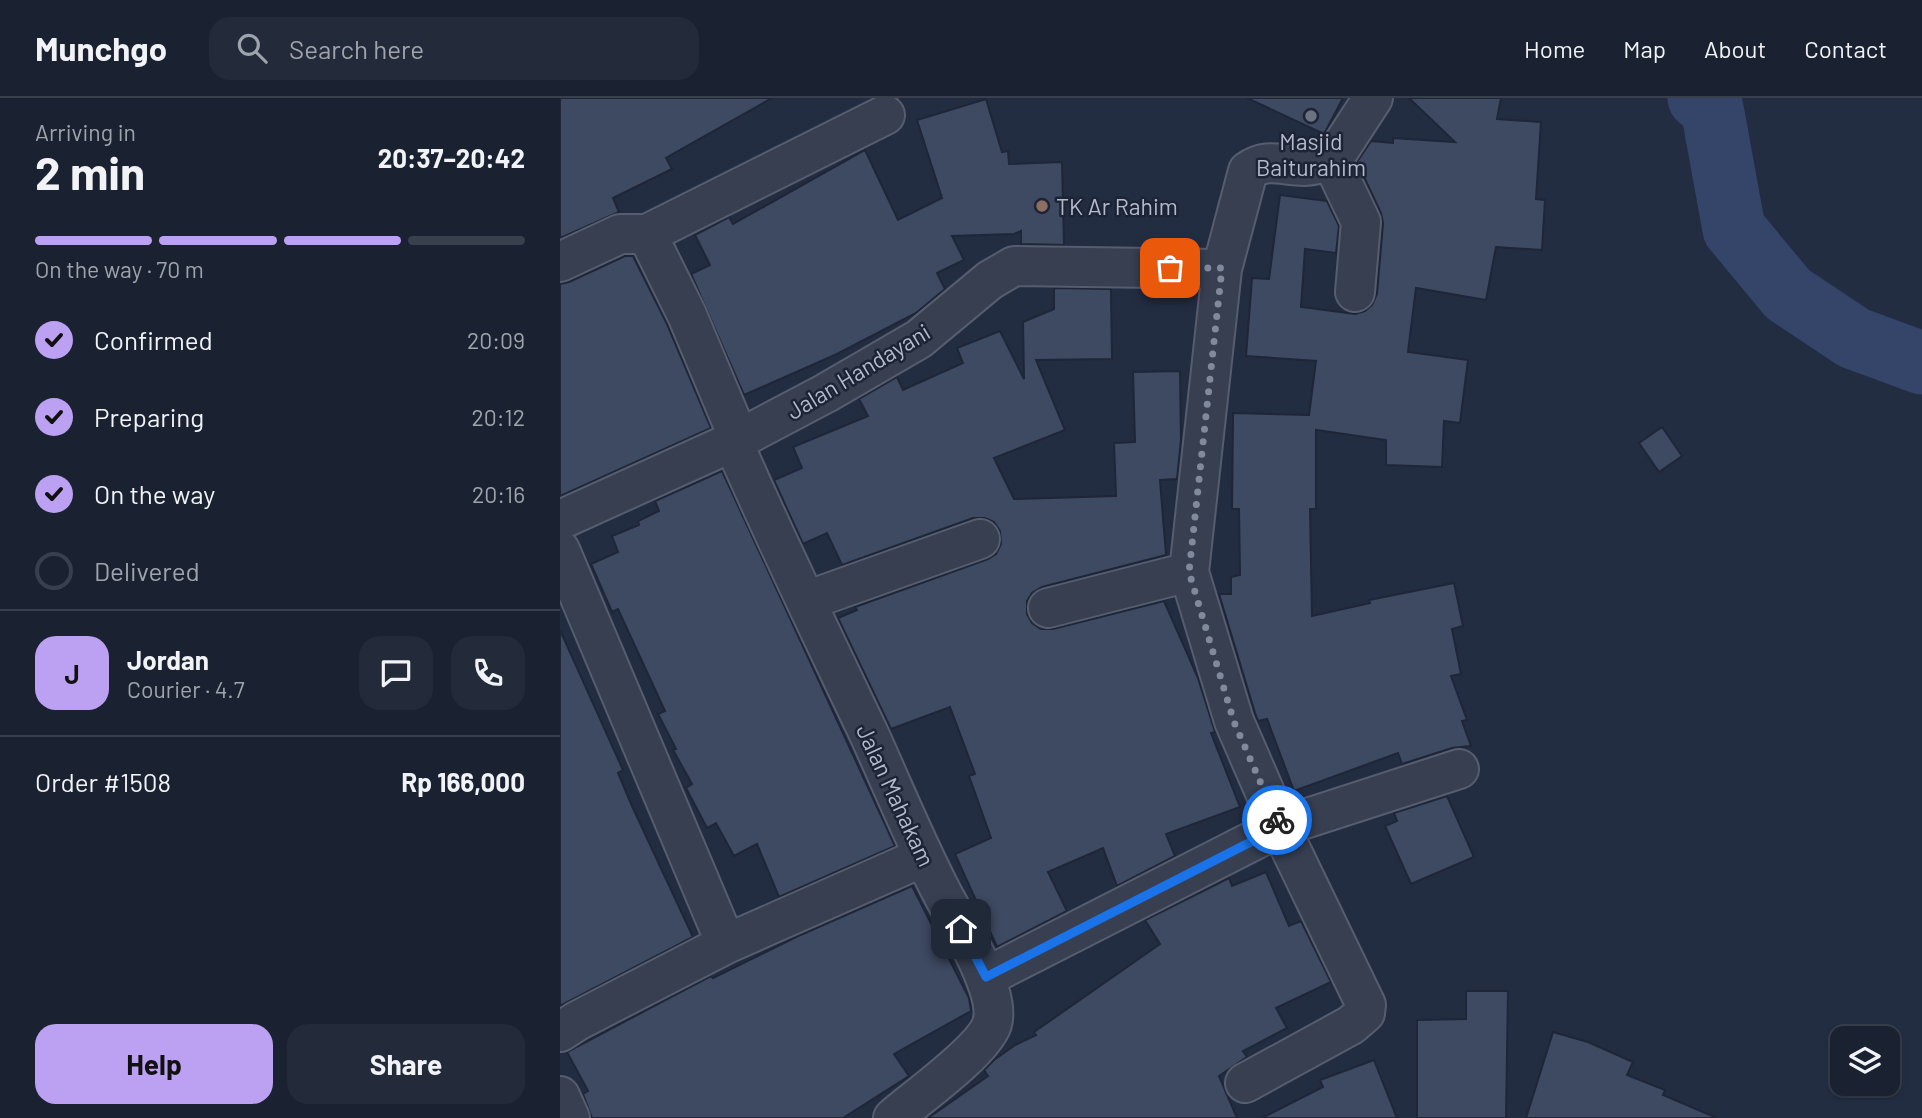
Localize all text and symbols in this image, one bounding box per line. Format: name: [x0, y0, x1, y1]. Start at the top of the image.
search box: [209, 17, 699, 80]
text: Munchgo: [35, 28, 167, 68]
icon: search: [233, 29, 271, 67]
text: Search here: [289, 33, 424, 64]
text: Home: [1524, 34, 1585, 63]
text: Map: [1623, 34, 1666, 63]
text: About: [1704, 34, 1766, 63]
text: Contact: [1804, 34, 1887, 63]
marker: Masjid Baiturahim: [1303, 108, 1319, 124]
text: Arriving in: [35, 118, 136, 146]
place label: Masjid Baiturahim: [1256, 127, 1366, 181]
text: 20:37–20:42: [378, 142, 525, 173]
text: 2 min: [35, 144, 145, 199]
place label: TK Ar Rahim: [1056, 192, 1178, 220]
marker: TK Ar Rahim: [1034, 198, 1050, 214]
pin: [1140, 238, 1200, 298]
icon: bag: [1151, 249, 1189, 287]
text: On the way · 70 m: [35, 255, 204, 283]
street label: Jalan Handayani: [781, 317, 935, 425]
icon: check: [35, 321, 73, 359]
text: Confirmed: [94, 324, 213, 355]
text: 20:09: [467, 326, 525, 354]
icon: check: [35, 398, 73, 436]
text: Preparing: [94, 401, 204, 432]
text: 20:12: [472, 403, 525, 431]
icon: check: [35, 475, 73, 513]
text: On the way: [94, 478, 215, 509]
text: 20:16: [472, 480, 525, 508]
text: Delivered: [94, 555, 200, 586]
button: chat: [359, 636, 433, 710]
button: phone: [451, 636, 525, 710]
text: Jordan: [127, 644, 209, 675]
text: J: [64, 658, 80, 689]
text: Courier · 4.7: [127, 675, 245, 703]
street label: Jalan Mahakam: [851, 720, 941, 870]
text: Order #1508: [35, 766, 171, 797]
text: Rp 166,000: [401, 766, 525, 797]
courier: [1242, 785, 1312, 855]
icon: bike: [1258, 801, 1296, 839]
pin: [931, 899, 991, 959]
icon: home: [942, 910, 980, 948]
button: Help: [35, 1024, 273, 1104]
button: Share: [287, 1024, 525, 1104]
map controls: [1830, 1026, 1900, 1096]
button: layers: [1830, 1026, 1900, 1096]

